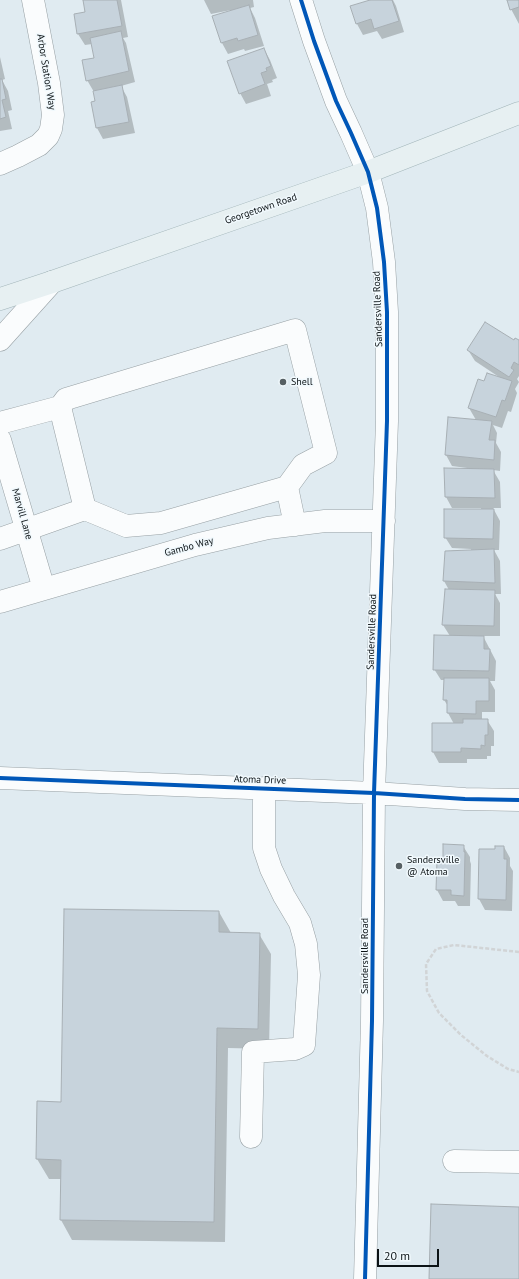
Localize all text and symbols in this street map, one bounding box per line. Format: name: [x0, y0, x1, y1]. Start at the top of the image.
street label: Arbor Station Way: [34, 33, 58, 111]
street label: Georgetown Road: [223, 191, 299, 227]
street label: Sandersville Road: [371, 271, 385, 347]
place label: Shell: [291, 376, 313, 388]
marker: Shell: [278, 377, 288, 387]
street label: Marvill Lane: [9, 487, 35, 541]
street label: Gambo Way: [163, 535, 215, 559]
street label: Sandersville Road: [365, 594, 379, 670]
street label: Atoma Drive: [234, 773, 286, 787]
place label: Sandersville @ Atoma: [407, 854, 459, 878]
marker: Sandersville @ Atoma: [394, 861, 404, 871]
street label: Sandersville Road: [359, 918, 371, 994]
scale bar: [379, 1241, 441, 1267]
text: 20 m: [384, 1248, 410, 1263]

